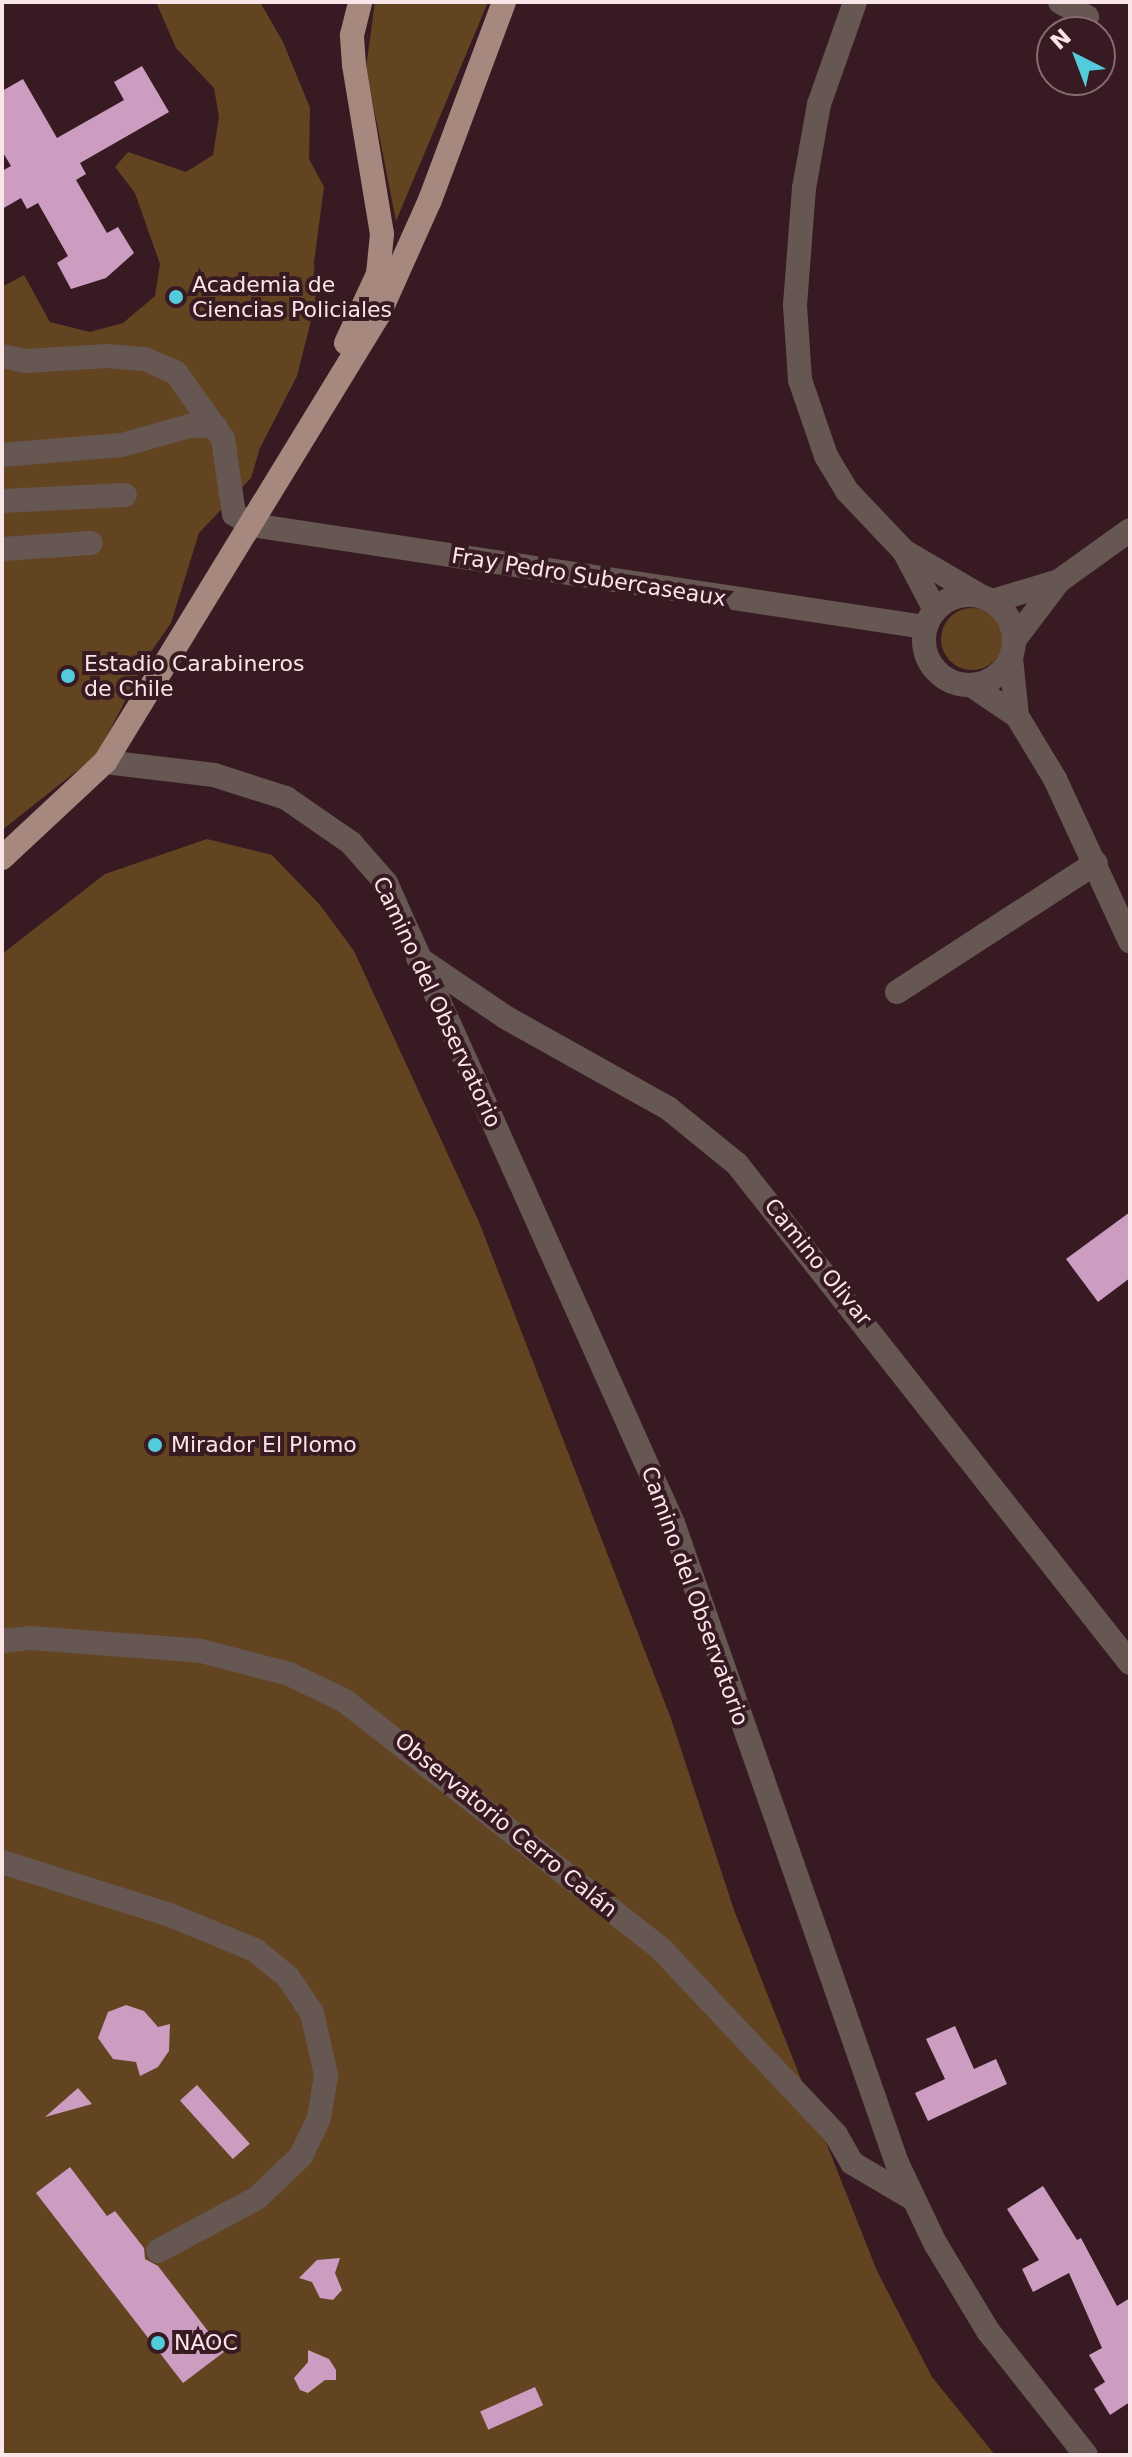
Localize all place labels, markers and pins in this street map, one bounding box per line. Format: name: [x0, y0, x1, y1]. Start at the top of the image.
place label: Academia de Ciencias Policiales: [192, 271, 392, 322]
marker: Academia de Ciencias Policiales: [167, 288, 185, 306]
place label: Estadio Carabineros de Chile: [84, 650, 304, 702]
marker: Estadio Carabineros de Chile: [59, 667, 77, 685]
place label: Mirador El Plomo: [171, 1432, 357, 1458]
marker: Mirador El Plomo: [146, 1436, 164, 1454]
place label: NAOC: [174, 2330, 238, 2356]
marker: NAOC: [149, 2334, 167, 2352]

